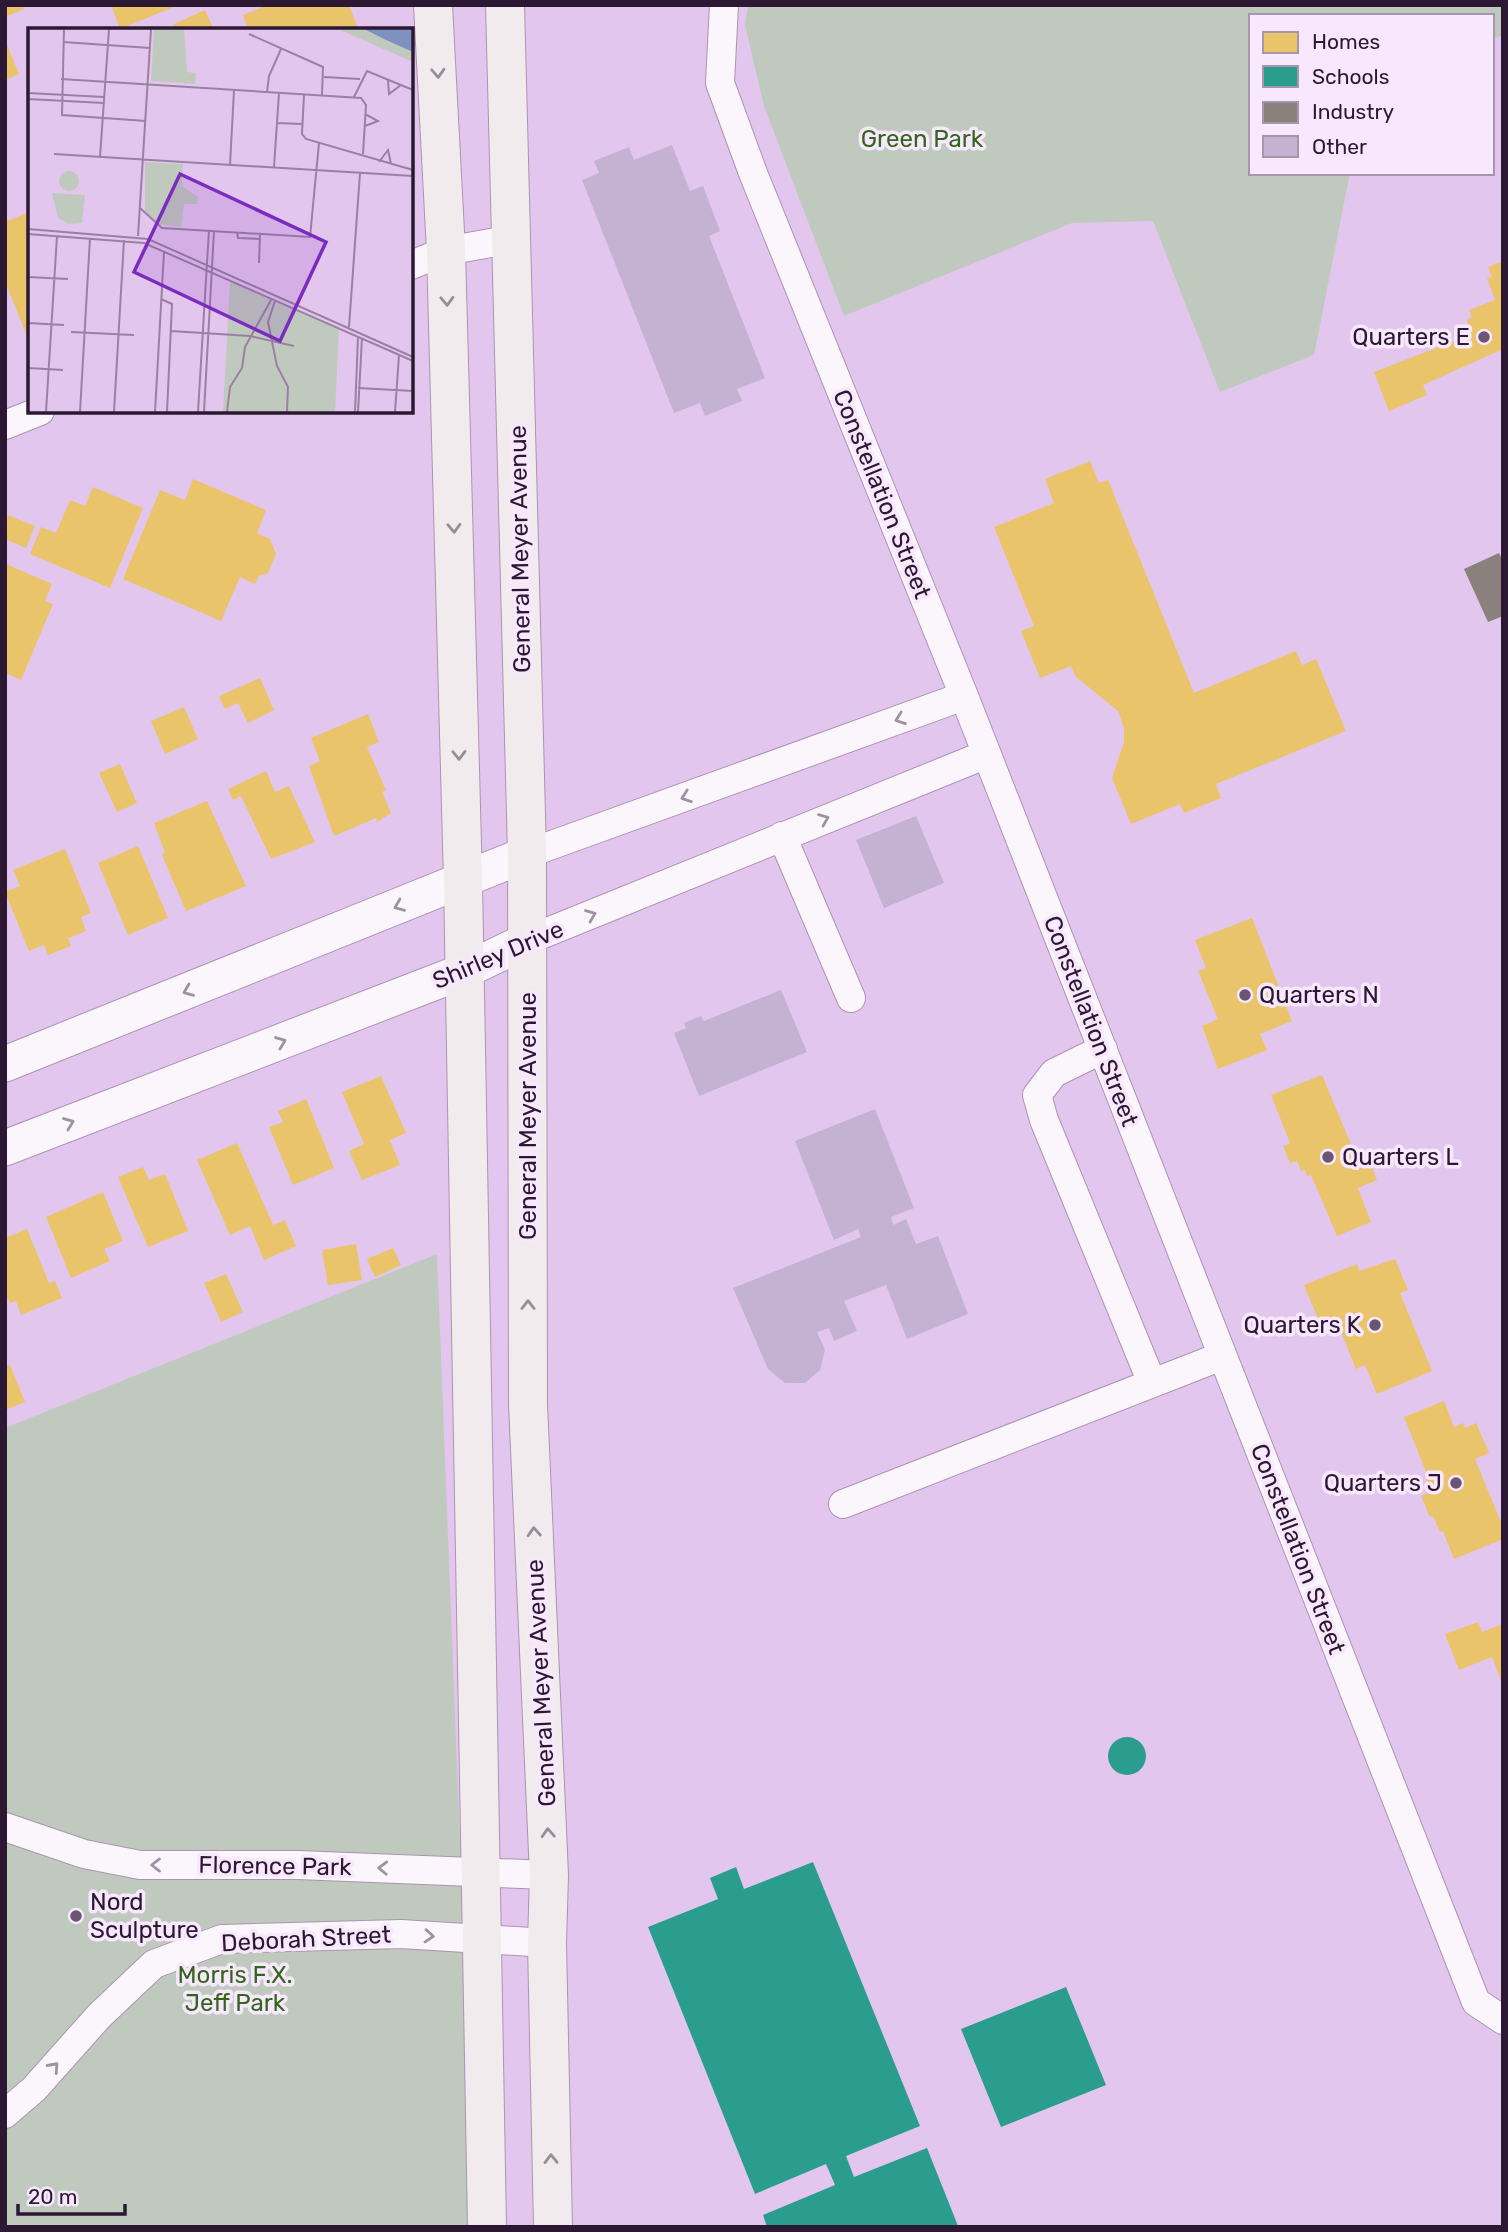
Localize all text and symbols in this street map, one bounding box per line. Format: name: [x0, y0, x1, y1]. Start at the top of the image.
legend: [1249, 14, 1494, 175]
inset map: [28, 28, 413, 413]
text: Homes: [1312, 29, 1380, 54]
text: Schools: [1312, 64, 1389, 89]
one-way arrow: [430, 68, 445, 79]
text: Industry: [1312, 99, 1394, 124]
park label: Green Park: [861, 125, 984, 153]
text: Other: [1312, 134, 1367, 159]
one-way arrow: [440, 295, 455, 306]
place label: Quarters E: [1352, 323, 1470, 351]
marker: Quarters E: [1476, 329, 1492, 345]
street label: Constellation Street: [827, 385, 937, 603]
street label: General Meyer Avenue: [504, 425, 536, 673]
one-way arrow: [446, 523, 461, 534]
one-way arrow: [895, 711, 907, 725]
one-way arrow: [452, 750, 467, 761]
one-way arrow: [681, 788, 693, 802]
one-way arrow: [818, 814, 830, 828]
one-way arrow: [394, 897, 406, 911]
one-way arrow: [584, 909, 596, 923]
street label: Constellation Street: [1038, 912, 1144, 1130]
street label: Shirley Drive: [428, 915, 568, 995]
place label: Quarters N: [1259, 981, 1379, 1009]
one-way arrow: [183, 982, 195, 996]
marker: Quarters N: [1237, 987, 1253, 1003]
street label: General Meyer Avenue: [514, 992, 542, 1240]
one-way arrow: [275, 1036, 287, 1050]
one-way arrow: [62, 1118, 74, 1132]
place label: Quarters L: [1342, 1143, 1459, 1171]
marker: Quarters L: [1320, 1149, 1336, 1165]
one-way arrow: [520, 1299, 536, 1310]
place label: Quarters K: [1243, 1311, 1362, 1339]
marker: Quarters K: [1367, 1317, 1383, 1333]
street label: Constellation Street: [1245, 1440, 1351, 1658]
place label: Quarters J: [1324, 1469, 1442, 1497]
marker: Quarters J: [1448, 1475, 1464, 1491]
one-way arrow: [526, 1527, 541, 1538]
street label: General Meyer Avenue: [521, 1559, 561, 1807]
one-way arrow: [540, 1827, 555, 1838]
street label: Florence Park: [198, 1851, 352, 1881]
one-way arrow: [150, 1857, 161, 1873]
one-way arrow: [378, 1861, 389, 1876]
place label: Nord Sculpture: [90, 1888, 199, 1944]
marker: Nord Sculpture: [68, 1908, 84, 1924]
street label: Deborah Street: [220, 1921, 392, 1957]
one-way arrow: [424, 1928, 435, 1943]
park label: Morris F.X. Jeff Park: [178, 1961, 292, 2017]
one-way arrow: [46, 2062, 58, 2075]
one-way arrow: [543, 2153, 559, 2163]
scale bar: [18, 2172, 124, 2216]
text: 20 m: [28, 2184, 77, 2209]

